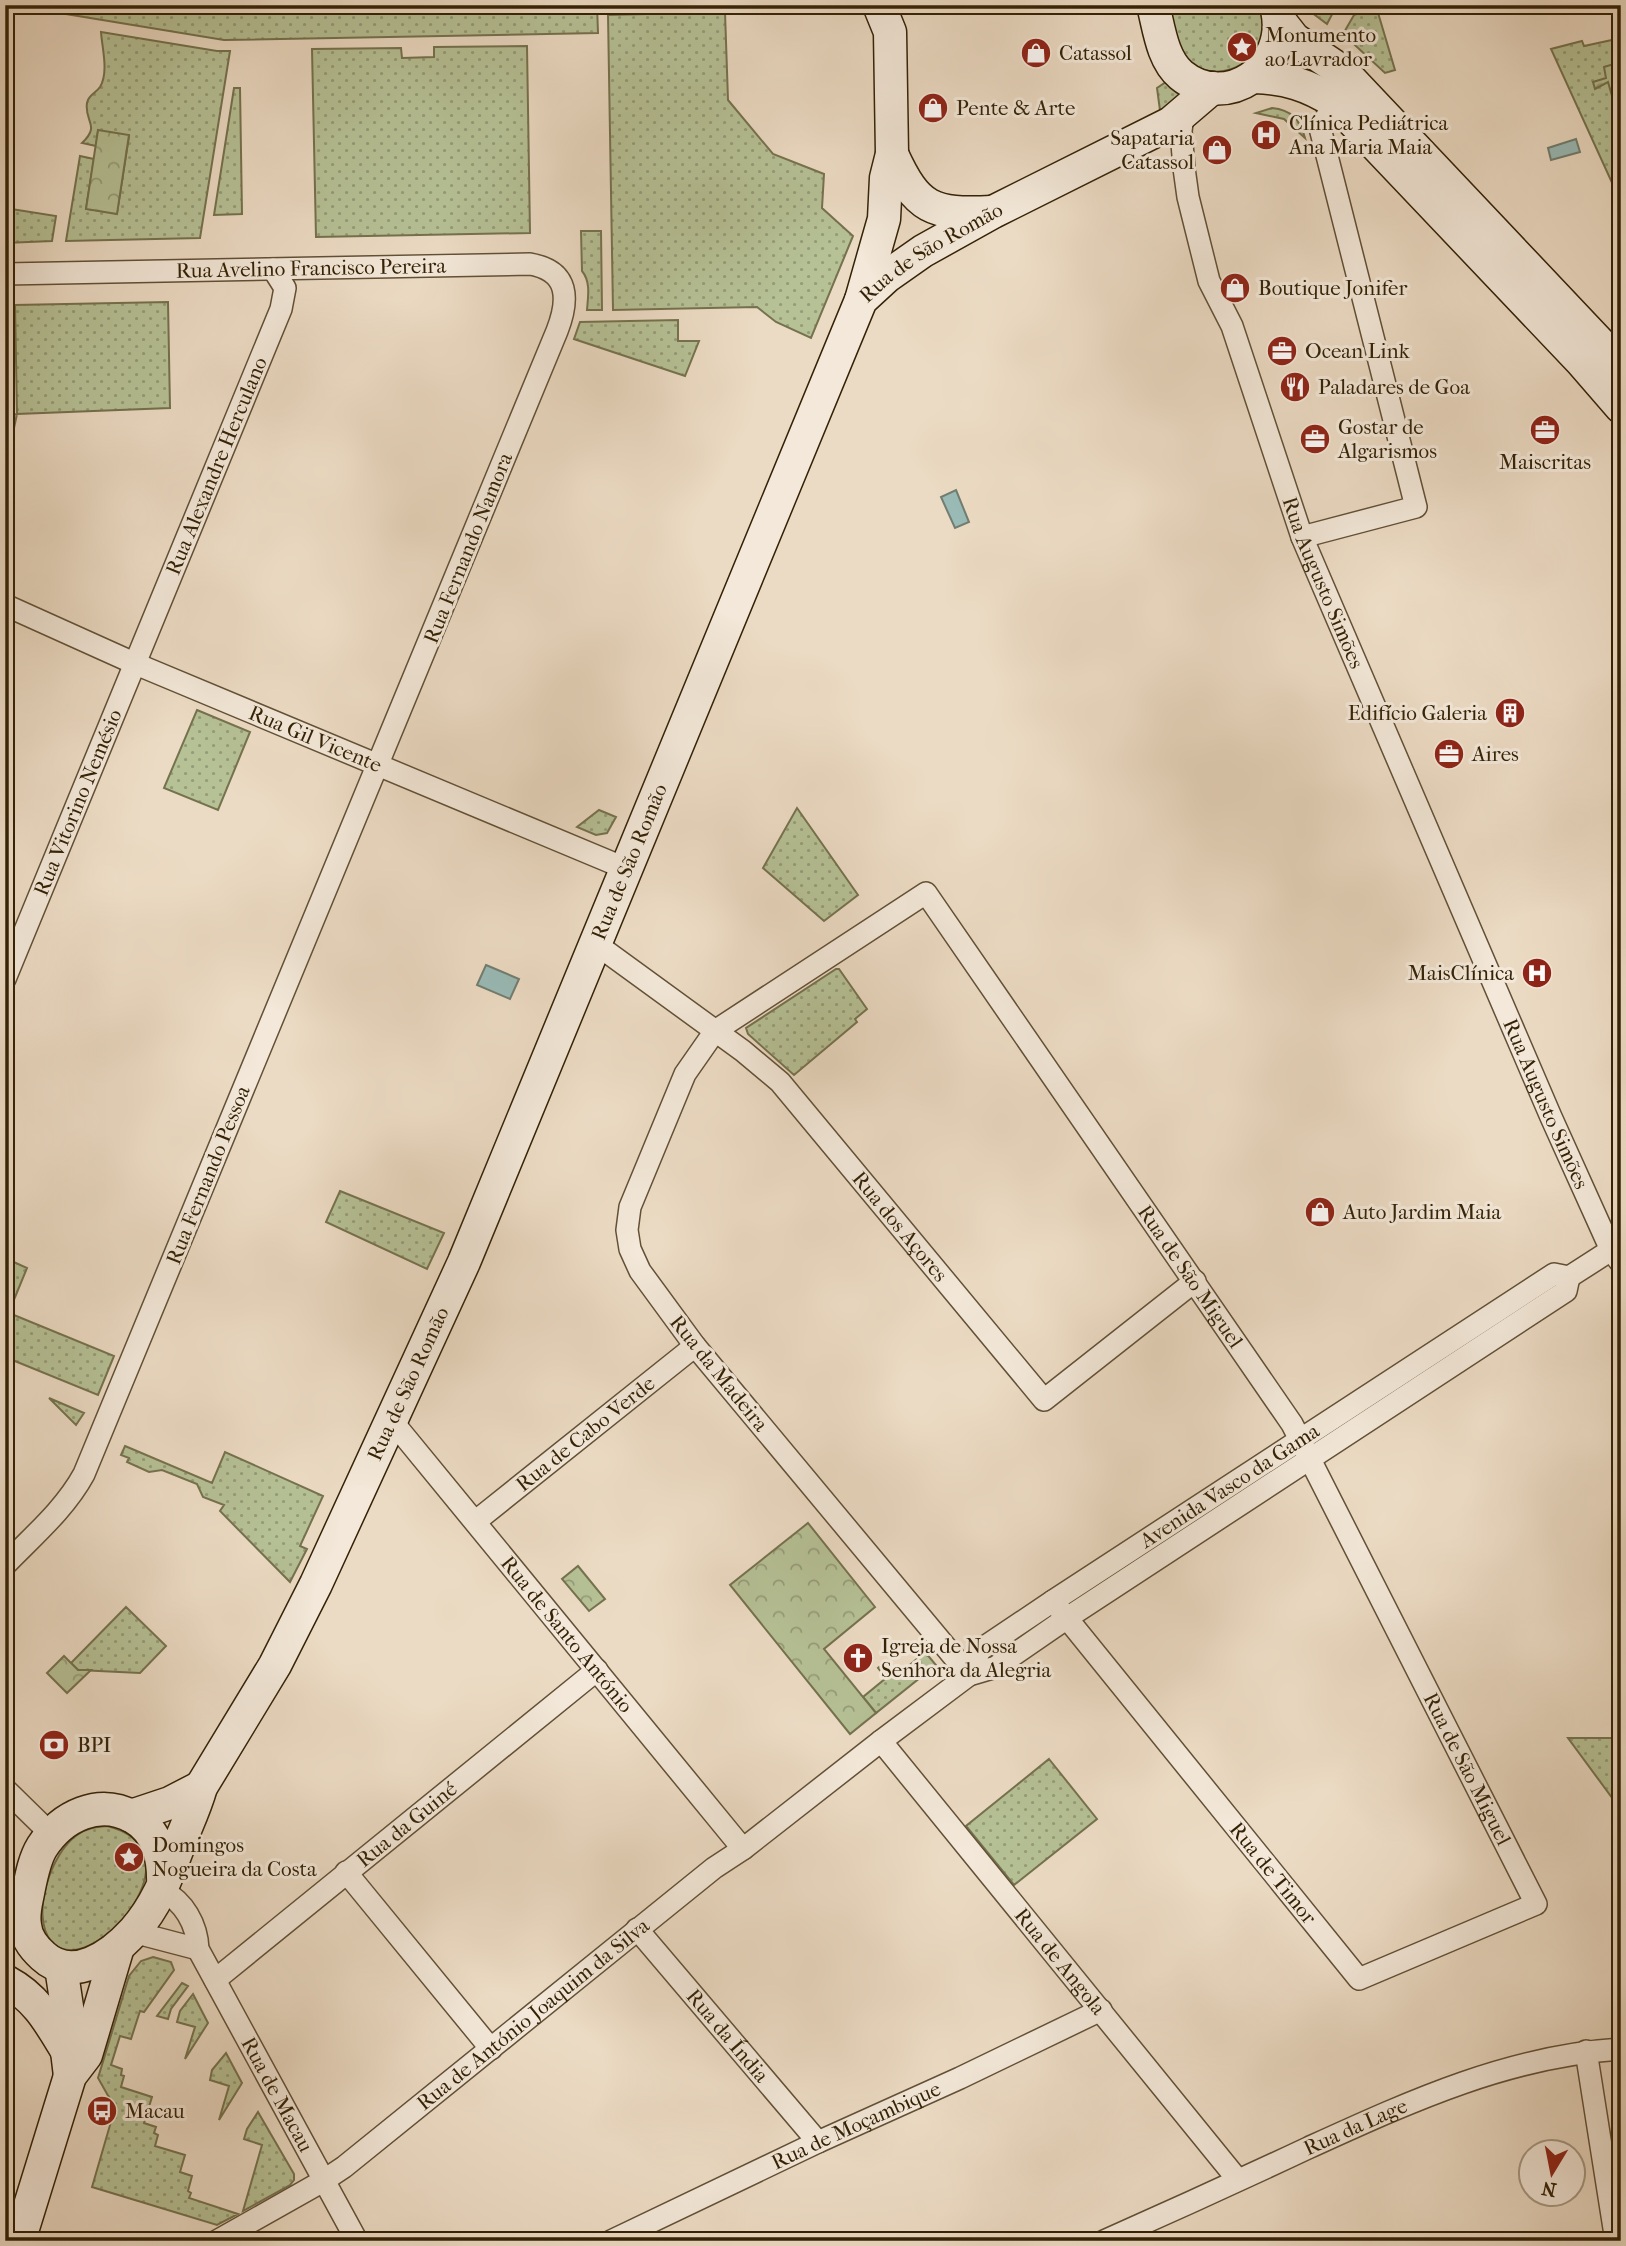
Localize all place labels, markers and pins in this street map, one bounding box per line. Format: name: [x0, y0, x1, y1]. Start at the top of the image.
place label: Monumento ao Lavrador: [1265, 23, 1376, 71]
place icon: Monumento ao Lavrador: [1225, 30, 1259, 64]
shop icon: Catassol: [1019, 36, 1053, 70]
place label: Catassol: [1059, 41, 1132, 65]
shop icon: Pente & Arte: [916, 91, 950, 125]
place label: Pente & Arte: [956, 96, 1075, 120]
place label: Clínica Pediátrica Ana Maria Maia: [1288, 111, 1449, 159]
hospital icon: Clínica Pediátrica Ana Maria Maia: [1249, 118, 1283, 152]
place label: Sapataria Catassol: [1110, 126, 1194, 174]
shop icon: Sapataria Catassol: [1200, 133, 1234, 167]
shop icon: Boutique Jonifer: [1218, 271, 1252, 305]
place label: Boutique Jonifer: [1258, 276, 1407, 300]
office icon: Ocean Link: [1265, 334, 1299, 368]
place label: Ocean Link: [1305, 339, 1410, 363]
restaurant icon: Paladares de Goa: [1278, 370, 1312, 404]
place label: Paladares de Goa: [1318, 375, 1470, 399]
office icon: Maiscritas: [1528, 413, 1562, 447]
place label: Gostar de Algarismos: [1337, 415, 1437, 463]
office icon: Gostar de Algarismos: [1298, 422, 1332, 456]
place label: Maiscritas: [1499, 450, 1591, 474]
building icon: Edifício Galeria: [1493, 696, 1527, 730]
place label: Edifício Galeria: [1348, 701, 1487, 725]
office icon: Aires: [1432, 737, 1466, 771]
place label: Aires: [1471, 742, 1519, 766]
hospital icon: MaisClínica: [1520, 956, 1554, 990]
place label: MaisClínica: [1408, 961, 1514, 985]
shop icon: Auto Jardim Maia: [1303, 1195, 1337, 1229]
place label: Auto Jardim Maia: [1342, 1200, 1501, 1224]
place label: Igreja de Nossa Senhora da Alegria: [881, 1634, 1052, 1682]
church icon: Igreja de Nossa Senhora da Alegria: [841, 1641, 875, 1675]
bank icon: BPI: [37, 1728, 71, 1762]
place label: BPI: [77, 1733, 111, 1757]
place label: Domingos Nogueira da Costa: [152, 1833, 317, 1881]
place icon: Domingos Nogueira da Costa: [112, 1840, 146, 1874]
bus stop icon: Macau: [85, 2094, 119, 2128]
place label: Macau: [125, 2099, 185, 2123]

